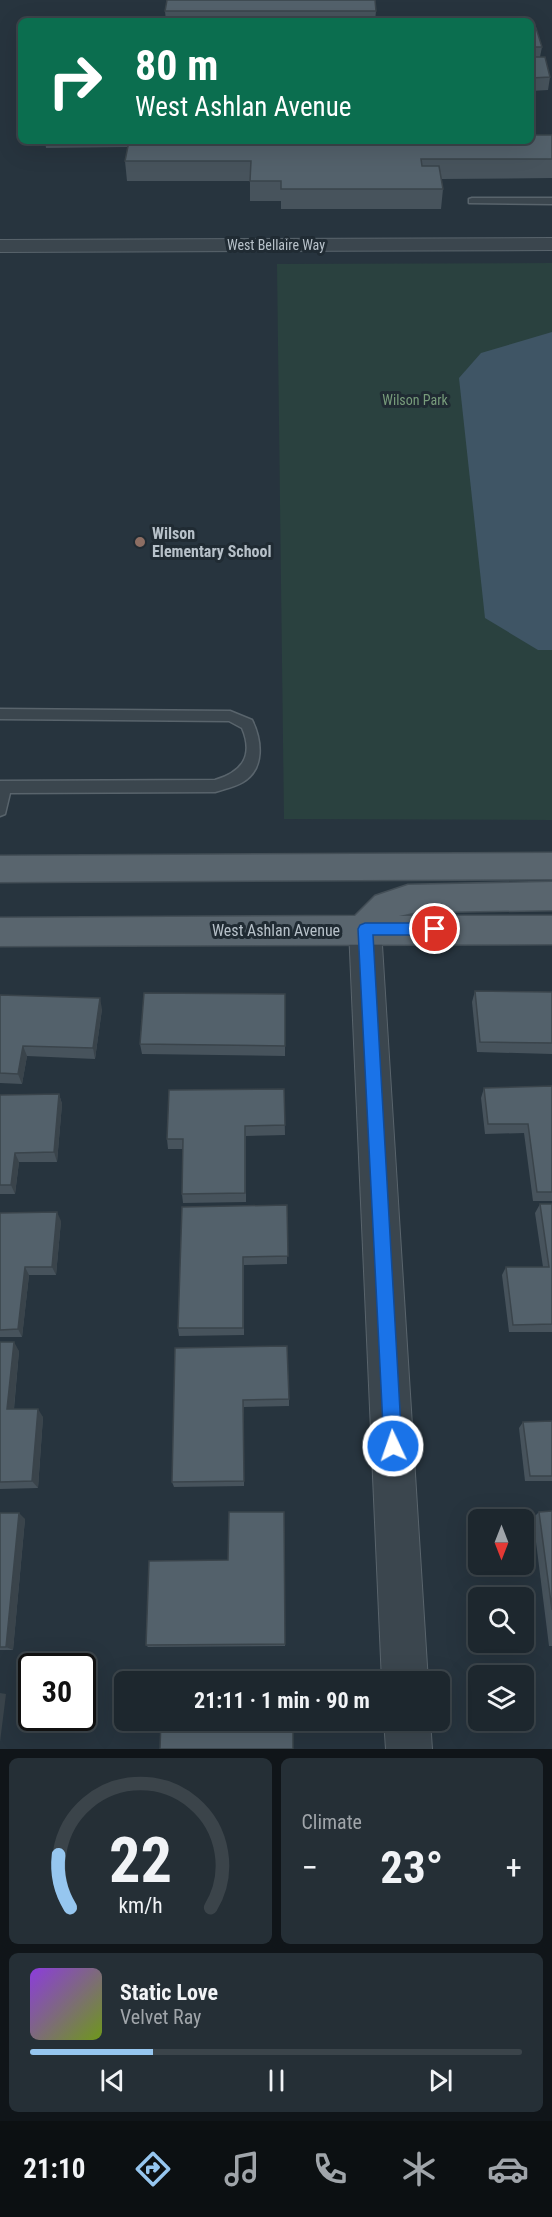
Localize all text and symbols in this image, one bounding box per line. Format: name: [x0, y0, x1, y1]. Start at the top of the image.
text: 80 m: [135, 41, 218, 90]
icon: right: [36, 42, 114, 120]
text: West Ashlan Avenue: [135, 91, 351, 123]
street label: West Bellaire Way: [227, 237, 325, 253]
park label: Wilson Park: [382, 392, 448, 408]
place label: Wilson Elementary School: [152, 524, 271, 561]
marker: Wilson Elementary School: [133, 535, 147, 549]
pin: [409, 903, 460, 954]
icon: arrive: [418, 912, 451, 945]
street label: West Ashlan Avenue: [212, 921, 340, 940]
position arrow: [361, 1414, 425, 1478]
north arrow: [468, 1509, 534, 1575]
map controls: [468, 1509, 534, 1731]
button: search: [468, 1587, 534, 1653]
speed limit sign: 30: [18, 1653, 96, 1731]
button: layers: [468, 1665, 534, 1731]
text: 21:11 · 1 min · 90 m: [194, 1688, 370, 1713]
text: Climate: [302, 1810, 362, 1834]
text: 22: [109, 1824, 172, 1897]
text: 23°: [380, 1841, 443, 1894]
text: −: [302, 1848, 318, 1887]
text: +: [506, 1848, 522, 1887]
text: km/h: [118, 1893, 162, 1918]
text: Static Love: [120, 1980, 218, 2005]
text: Velvet Ray: [120, 2005, 201, 2029]
icon: previous: [96, 2064, 129, 2097]
icon: pause: [260, 2064, 293, 2097]
icon: next: [424, 2064, 457, 2097]
icon: directions: [132, 2148, 174, 2190]
icon: music: [221, 2148, 263, 2190]
icon: phone: [309, 2148, 351, 2190]
icon: climate: [398, 2148, 440, 2190]
icon: car: [487, 2148, 529, 2190]
text: 21:10: [23, 2153, 85, 2185]

